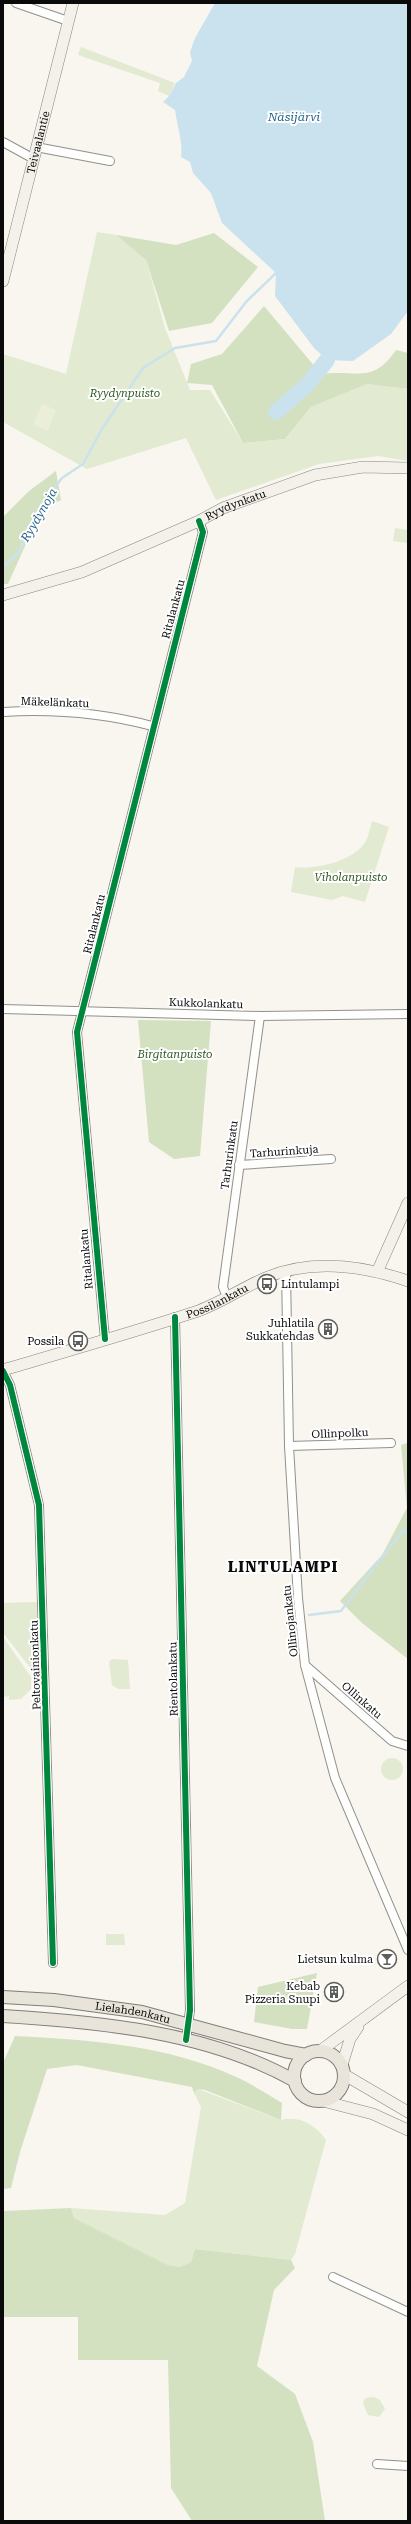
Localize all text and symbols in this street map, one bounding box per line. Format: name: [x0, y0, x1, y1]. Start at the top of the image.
street label: Teivaalantie: [24, 110, 53, 175]
water label: Näsijärvi: [267, 110, 320, 124]
park label: Ryydynpuisto: [89, 387, 160, 400]
water label: Ryydynoja: [18, 486, 60, 545]
street label: Ryydynkatu: [203, 487, 268, 523]
street label: Ritalankatu: [159, 578, 188, 640]
street label: Mäkelänkatu: [20, 695, 90, 710]
park label: Viholanpuisto: [315, 871, 387, 884]
street label: Ritalankatu: [81, 893, 108, 955]
street label: Kukkolankatu: [169, 996, 243, 1011]
park label: Birgitanpuisto: [136, 1048, 213, 1061]
street label: Tarhurinkatu: [218, 1120, 241, 1190]
street label: Tarhurinkuja: [249, 1143, 319, 1160]
street label: Ritalankatu: [77, 1228, 96, 1290]
bus stop icon: Lintulampi: [256, 1273, 278, 1295]
place label: Lintulampi: [281, 1278, 340, 1291]
street label: Possilankatu: [184, 1281, 251, 1322]
place label: Juhlatila Sukkatehdas: [246, 1317, 314, 1343]
building icon: Juhlatila Sukkatehdas: [317, 1318, 339, 1340]
bus stop icon: Possila: [67, 1330, 89, 1352]
place label: Possila: [27, 1335, 64, 1348]
street label: Ollinpolku: [311, 1426, 369, 1441]
district label: LINTULAMPI: [228, 1558, 338, 1576]
street label: Ollinojankatu: [280, 1584, 301, 1658]
street label: Peltovainionkatu: [27, 1620, 44, 1710]
street label: Rientolankatu: [166, 1641, 181, 1716]
street label: Ollinkatu: [339, 1679, 385, 1722]
bar icon: Lietsun kulma: [376, 1948, 398, 1970]
place label: Lietsun kulma: [298, 1953, 373, 1966]
place label: Kebab Pizzeria Snupi: [245, 1980, 320, 2006]
building icon: Kebab Pizzeria Snupi: [323, 1981, 345, 2003]
street label: Lielahdenkatu: [94, 2000, 172, 2026]

